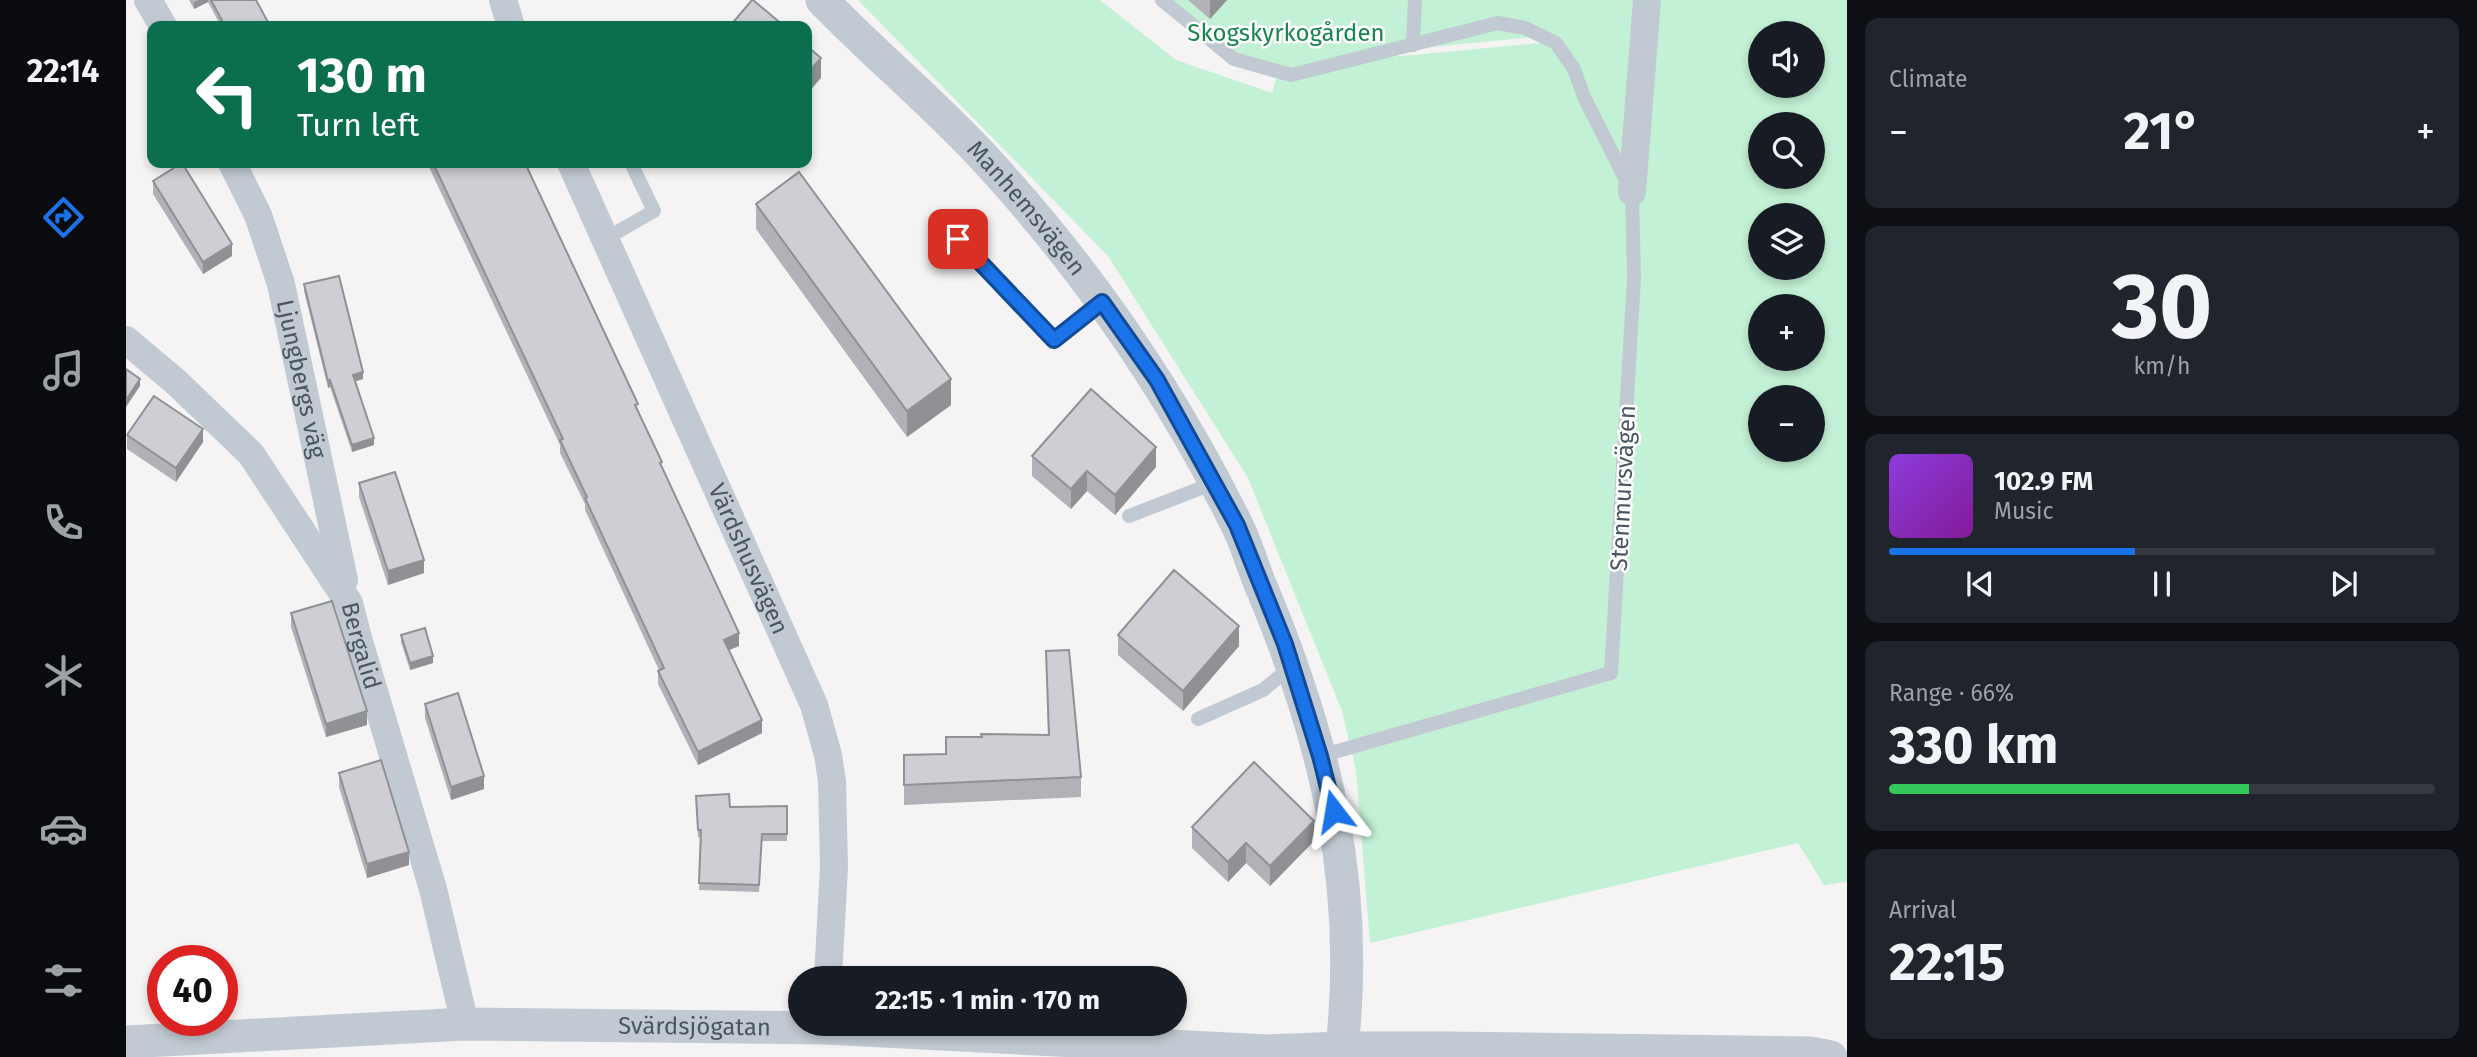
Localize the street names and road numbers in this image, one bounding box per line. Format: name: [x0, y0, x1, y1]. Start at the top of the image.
street label: Manhemsvägen: [961, 135, 1091, 281]
street label: Ljungbergs väg: [271, 297, 332, 462]
street label: Stenmursvägen: [1605, 404, 1641, 572]
street label: Värdshusvägen: [703, 479, 794, 639]
street label: Bergalid: [335, 599, 387, 693]
street label: Svärdsjögatan: [618, 1012, 771, 1041]

